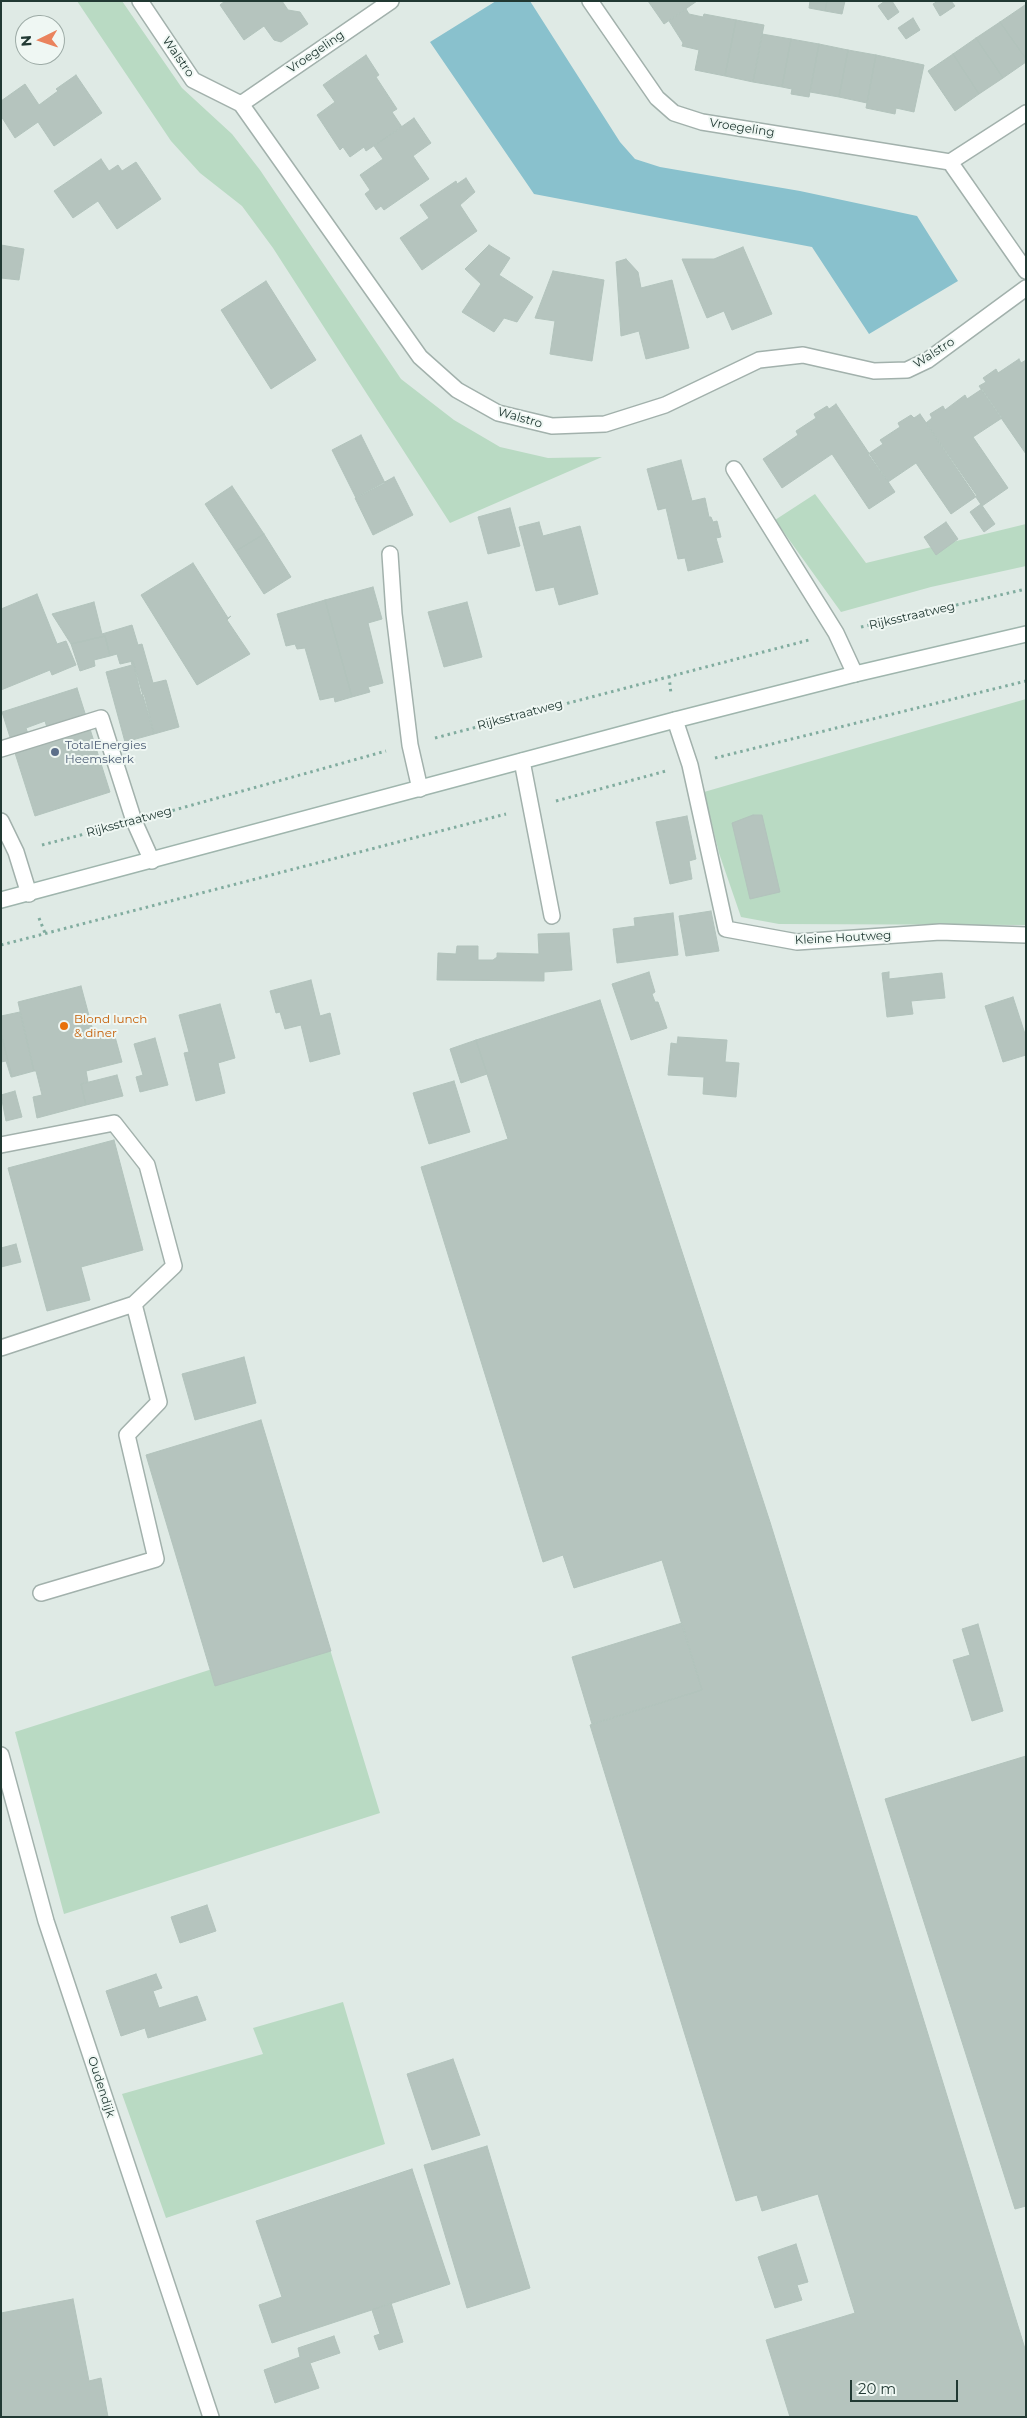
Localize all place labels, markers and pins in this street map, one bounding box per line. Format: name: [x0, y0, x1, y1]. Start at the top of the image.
place label: TotalEnergies Heemskerk: [65, 738, 146, 766]
marker: TotalEnergies Heemskerk: [49, 746, 61, 758]
place label: Blond lunch & diner: [74, 1012, 147, 1040]
marker: Blond lunch & diner: [58, 1020, 70, 1032]

